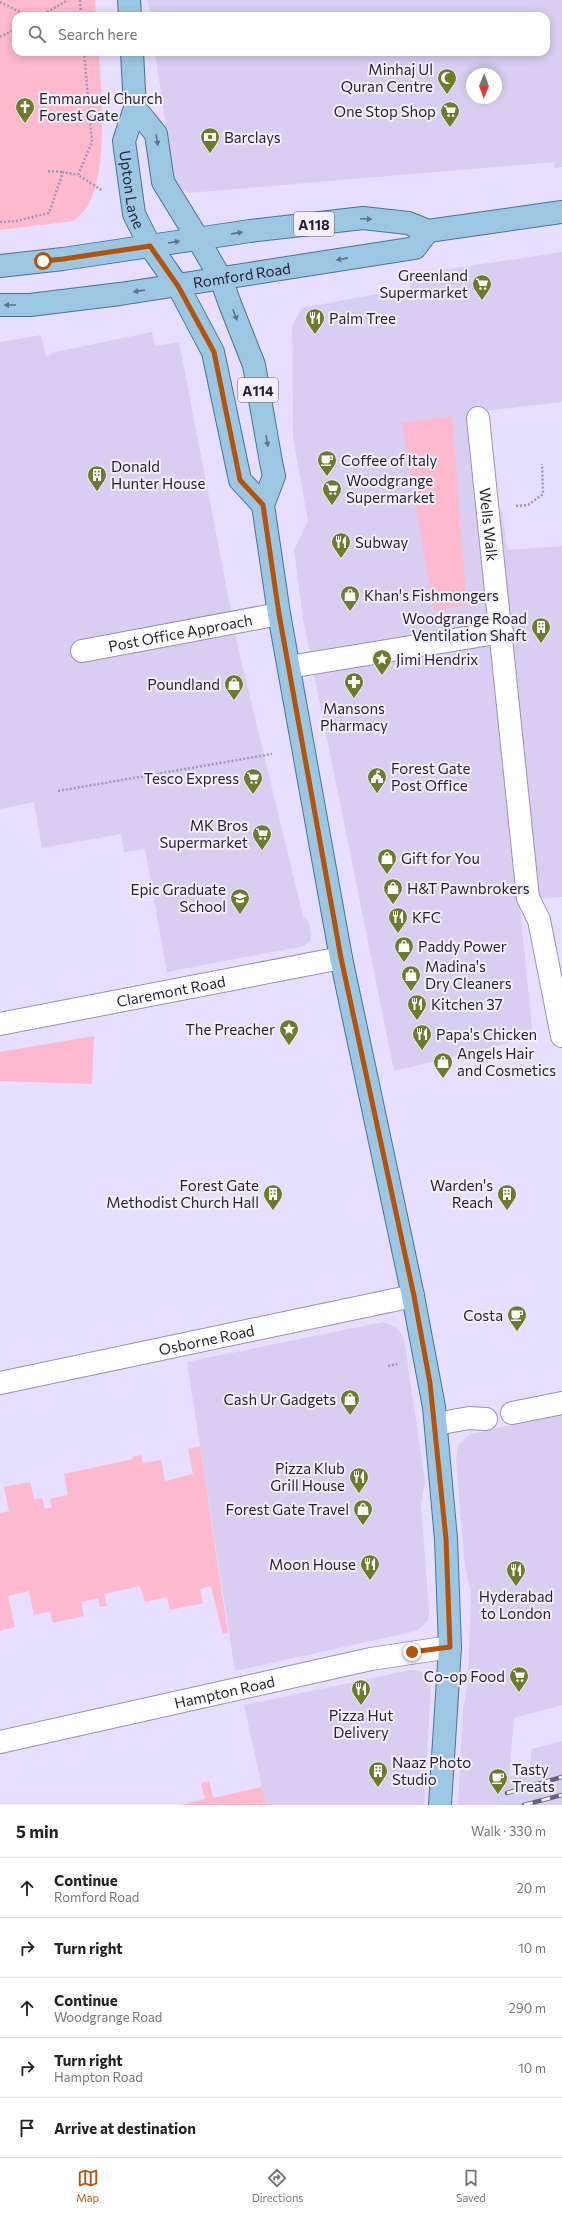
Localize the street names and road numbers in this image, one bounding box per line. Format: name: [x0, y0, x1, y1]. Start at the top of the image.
street label: Upton Lane: [116, 149, 149, 232]
road number: A118: [294, 212, 334, 236]
street label: Romford Road: [192, 259, 292, 291]
road number: A114: [238, 378, 278, 402]
street label: Wells Walk: [476, 487, 502, 562]
street label: Post Office Approach: [107, 610, 254, 655]
street label: Claremont Road: [115, 972, 227, 1010]
street label: Osborne Road: [157, 1321, 256, 1358]
street label: Hampton Road: [172, 1672, 276, 1712]

